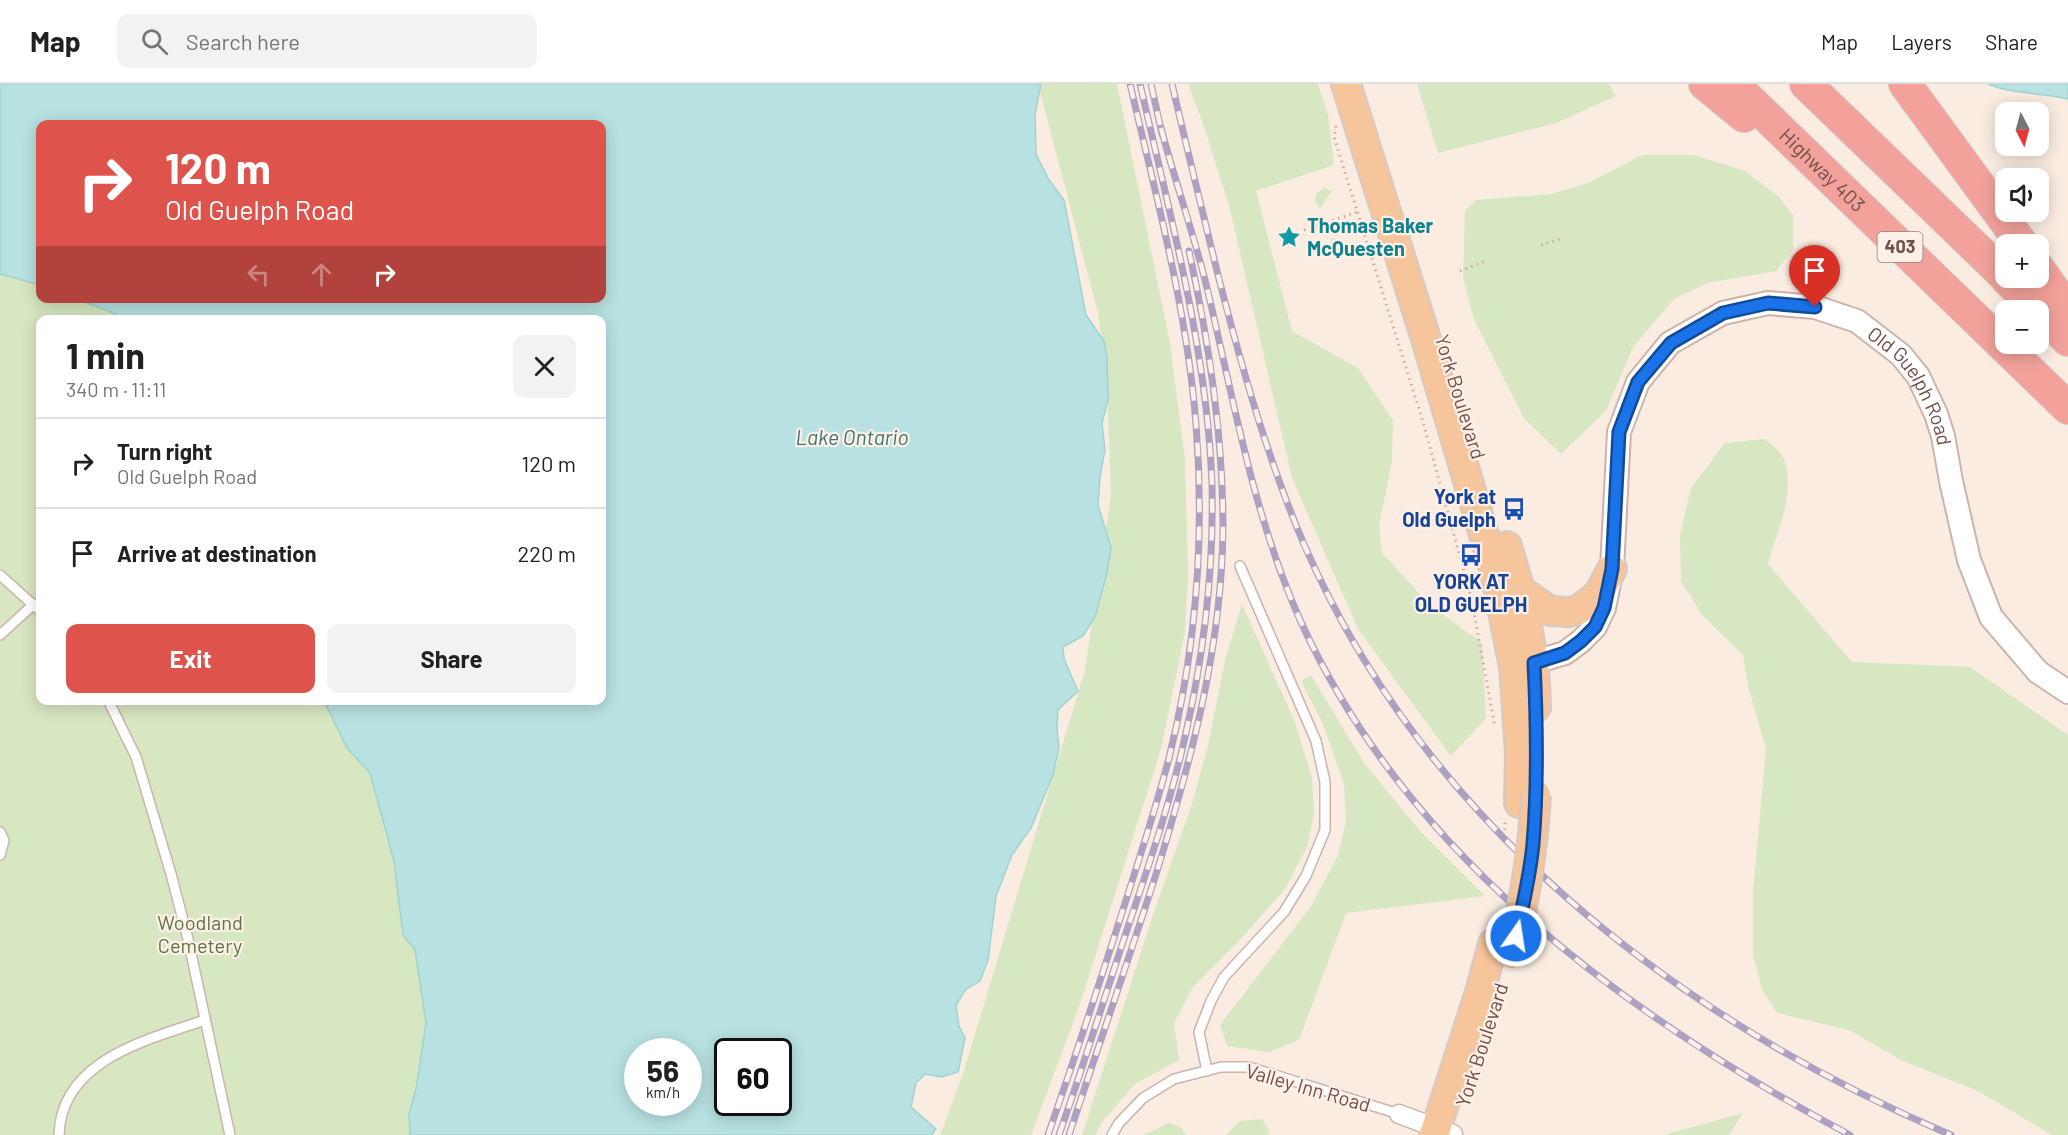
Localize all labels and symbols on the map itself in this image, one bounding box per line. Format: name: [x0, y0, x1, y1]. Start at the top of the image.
north arrow: [1995, 102, 2049, 156]
street label: Highway 403: [1775, 123, 1871, 216]
place label: Thomas Baker McQuesten: [1307, 213, 1434, 260]
place icon: Thomas Baker McQuesten: [1276, 224, 1302, 250]
road number: 403: [1878, 232, 1922, 262]
pin: [1789, 245, 1840, 307]
street label: Old Guelph Road: [1863, 321, 1957, 447]
street label: York Boulevard: [1431, 331, 1491, 462]
water label: Lake Ontario: [795, 424, 909, 449]
place label: York at Old Guelph: [1402, 484, 1496, 531]
bus stop icon: York at Old Guelph: [1501, 496, 1527, 522]
bus stop icon: YORK AT OLD GUELPH: [1458, 542, 1484, 568]
place label: YORK AT OLD GUELPH: [1415, 569, 1527, 616]
position arrow: [1484, 904, 1548, 968]
park label: Woodland Cemetery: [157, 910, 243, 957]
street label: York Boulevard: [1450, 980, 1512, 1110]
speed limit sign: 60: [714, 1038, 792, 1116]
street label: Valley Inn Road: [1243, 1058, 1374, 1116]

